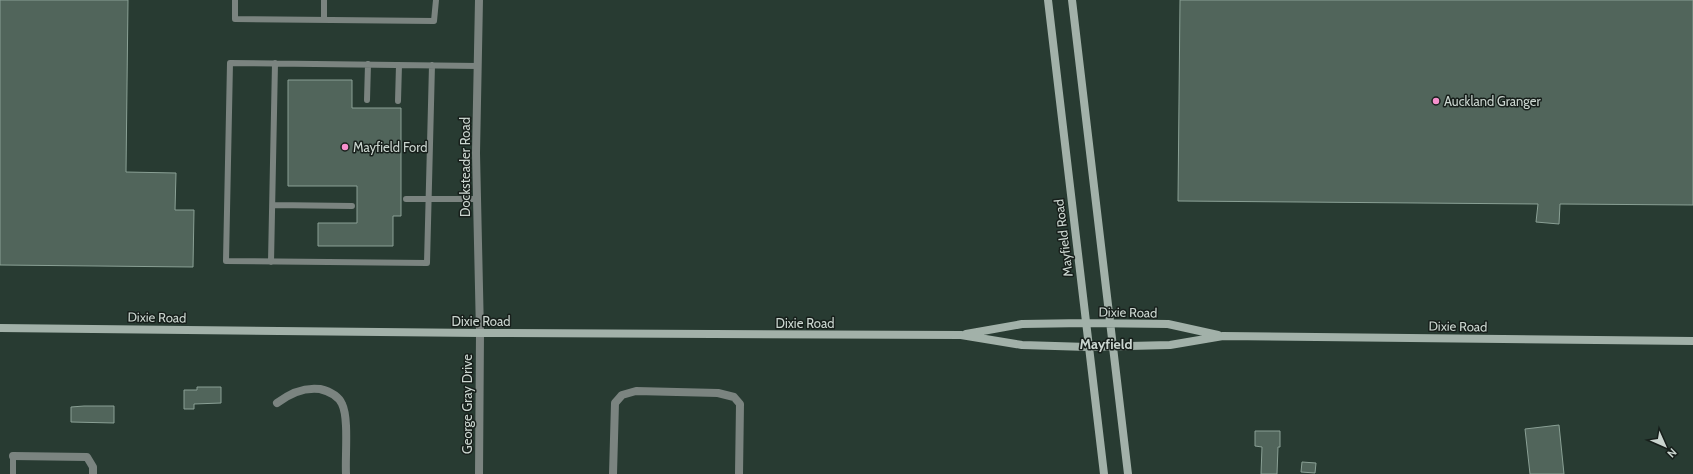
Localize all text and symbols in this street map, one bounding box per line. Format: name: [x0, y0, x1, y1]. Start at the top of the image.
place label: Auckland Granger: [1444, 93, 1541, 109]
marker: Auckland Granger: [1431, 96, 1441, 106]
street label: Docksteader Road: [457, 117, 473, 217]
place label: Mayfield Ford: [353, 139, 427, 155]
marker: Mayfield Ford: [340, 142, 350, 152]
street label: Mayfield Road: [1050, 198, 1076, 278]
street label: Dixie Road: [1098, 303, 1158, 321]
street label: Dixie Road: [127, 308, 187, 326]
street label: Dixie Road: [452, 313, 510, 329]
street label: Dixie Road: [776, 315, 834, 331]
street label: Dixie Road: [1428, 317, 1488, 335]
district label: Mayfield: [1080, 335, 1132, 353]
street label: George Gray Drive: [459, 354, 475, 454]
north arrow: [1645, 426, 1685, 466]
text: N: [1664, 445, 1680, 461]

